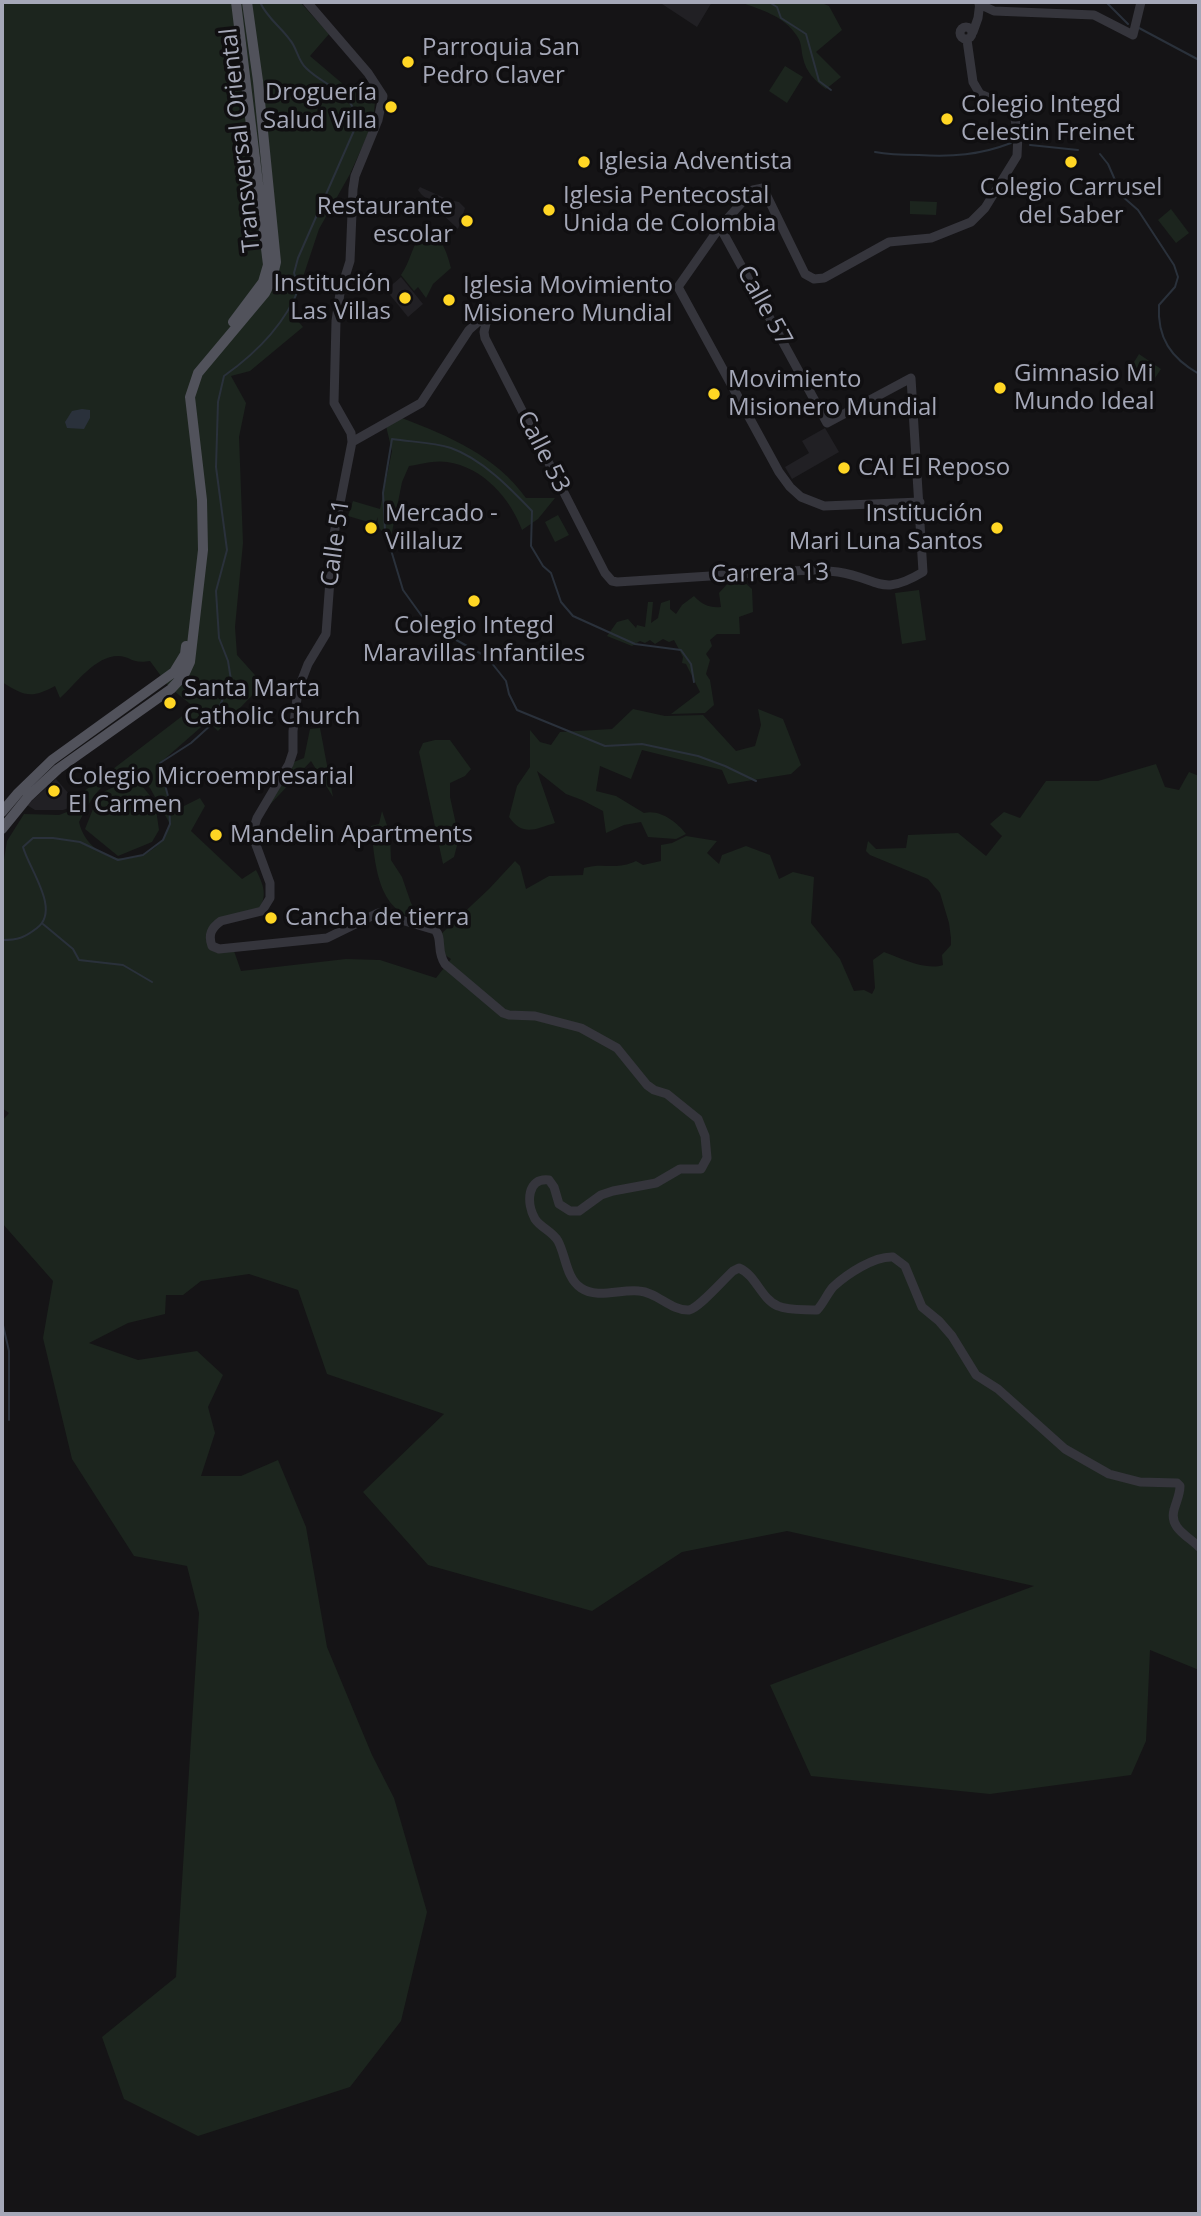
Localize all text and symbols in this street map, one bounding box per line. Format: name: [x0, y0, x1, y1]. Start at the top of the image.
street label: Transversal Oriental: [215, 26, 267, 254]
place label: Parroquia San Pedro Claver: [422, 34, 580, 90]
marker: Parroquia San Pedro Claver: [400, 54, 416, 70]
place label: Droguería Salud Villa: [263, 79, 377, 135]
place label: Colegio Integd Celestin Freinet: [961, 91, 1135, 147]
marker: Droguería Salud Villa: [383, 99, 399, 115]
marker: Colegio Integd Celestin Freinet: [939, 111, 955, 127]
place label: Iglesia Adventista: [598, 148, 792, 176]
marker: Iglesia Adventista: [576, 154, 592, 170]
marker: Colegio Carrusel del Saber: [1063, 154, 1079, 170]
place label: Colegio Carrusel del Saber: [980, 174, 1162, 230]
place label: Iglesia Pentecostal Unida de Colombia: [563, 182, 776, 238]
place label: Restaurante escolar: [317, 193, 453, 249]
marker: Iglesia Pentecostal Unida de Colombia: [541, 202, 557, 218]
marker: Restaurante escolar: [459, 213, 475, 229]
street label: Calle 57: [730, 261, 798, 351]
place label: Institución Las Villas: [274, 270, 391, 326]
place label: Iglesia Movimiento Misionero Mundial: [463, 272, 673, 328]
marker: Institución Las Villas: [397, 290, 413, 306]
marker: Iglesia Movimiento Misionero Mundial: [441, 292, 457, 308]
place label: Gimnasio Mi Mundo Ideal: [1014, 360, 1155, 416]
place label: Movimiento Misionero Mundial: [728, 366, 937, 422]
marker: Gimnasio Mi Mundo Ideal: [992, 380, 1008, 396]
marker: Movimiento Misionero Mundial: [706, 386, 722, 402]
street label: Calle 53: [510, 406, 576, 498]
place label: CAI El Reposo: [858, 454, 1010, 482]
marker: CAI El Reposo: [836, 460, 852, 476]
street label: Calle 51: [316, 498, 356, 588]
place label: Mercado - Villaluz: [385, 500, 498, 556]
place label: Institución Mari Luna Santos: [789, 500, 983, 556]
marker: Mercado - Villaluz: [363, 520, 379, 536]
marker: Institución Mari Luna Santos: [989, 520, 1005, 536]
street label: Carrera 13: [711, 559, 829, 589]
marker: Colegio Integd Maravillas Infantiles: [466, 593, 482, 609]
place label: Colegio Integd Maravillas Infantiles: [363, 612, 585, 668]
place label: Santa Marta Catholic Church: [184, 675, 361, 731]
marker: Santa Marta Catholic Church: [162, 695, 178, 711]
place label: Colegio Microempresarial El Carmen: [68, 763, 354, 819]
marker: Colegio Microempresarial El Carmen: [46, 783, 62, 799]
place label: Mandelin Apartments: [230, 821, 473, 849]
marker: Mandelin Apartments: [208, 827, 224, 843]
place label: Cancha de tierra: [285, 904, 469, 932]
marker: Cancha de tierra: [263, 910, 279, 926]

